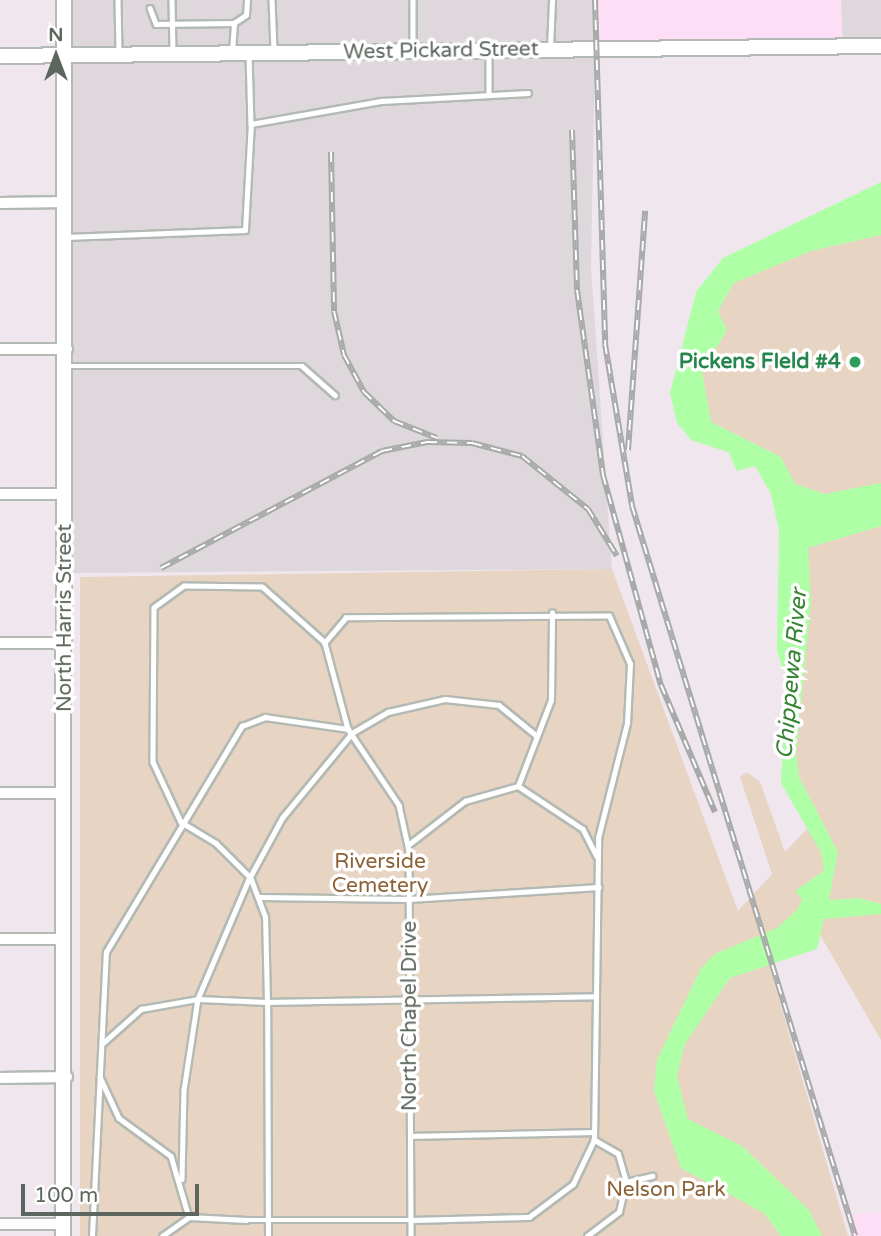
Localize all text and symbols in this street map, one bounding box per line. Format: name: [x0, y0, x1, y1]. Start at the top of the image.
north arrow: [21, 21, 91, 91]
text: N: [48, 24, 64, 46]
street label: West Pickard Street: [343, 37, 539, 65]
place label: Pickens FIeld #4: [679, 349, 841, 375]
marker: Pickens FIeld #4: [847, 354, 863, 370]
street label: North Harris Street: [52, 524, 78, 712]
water label: Chippewa River: [771, 588, 813, 760]
park label: Riverside Cemetery: [332, 849, 428, 899]
street label: North Chapel Drive: [397, 921, 423, 1111]
scale bar: [24, 1170, 203, 1214]
park label: Nelson Park: [606, 1177, 726, 1203]
text: 100 m: [34, 1183, 98, 1208]

